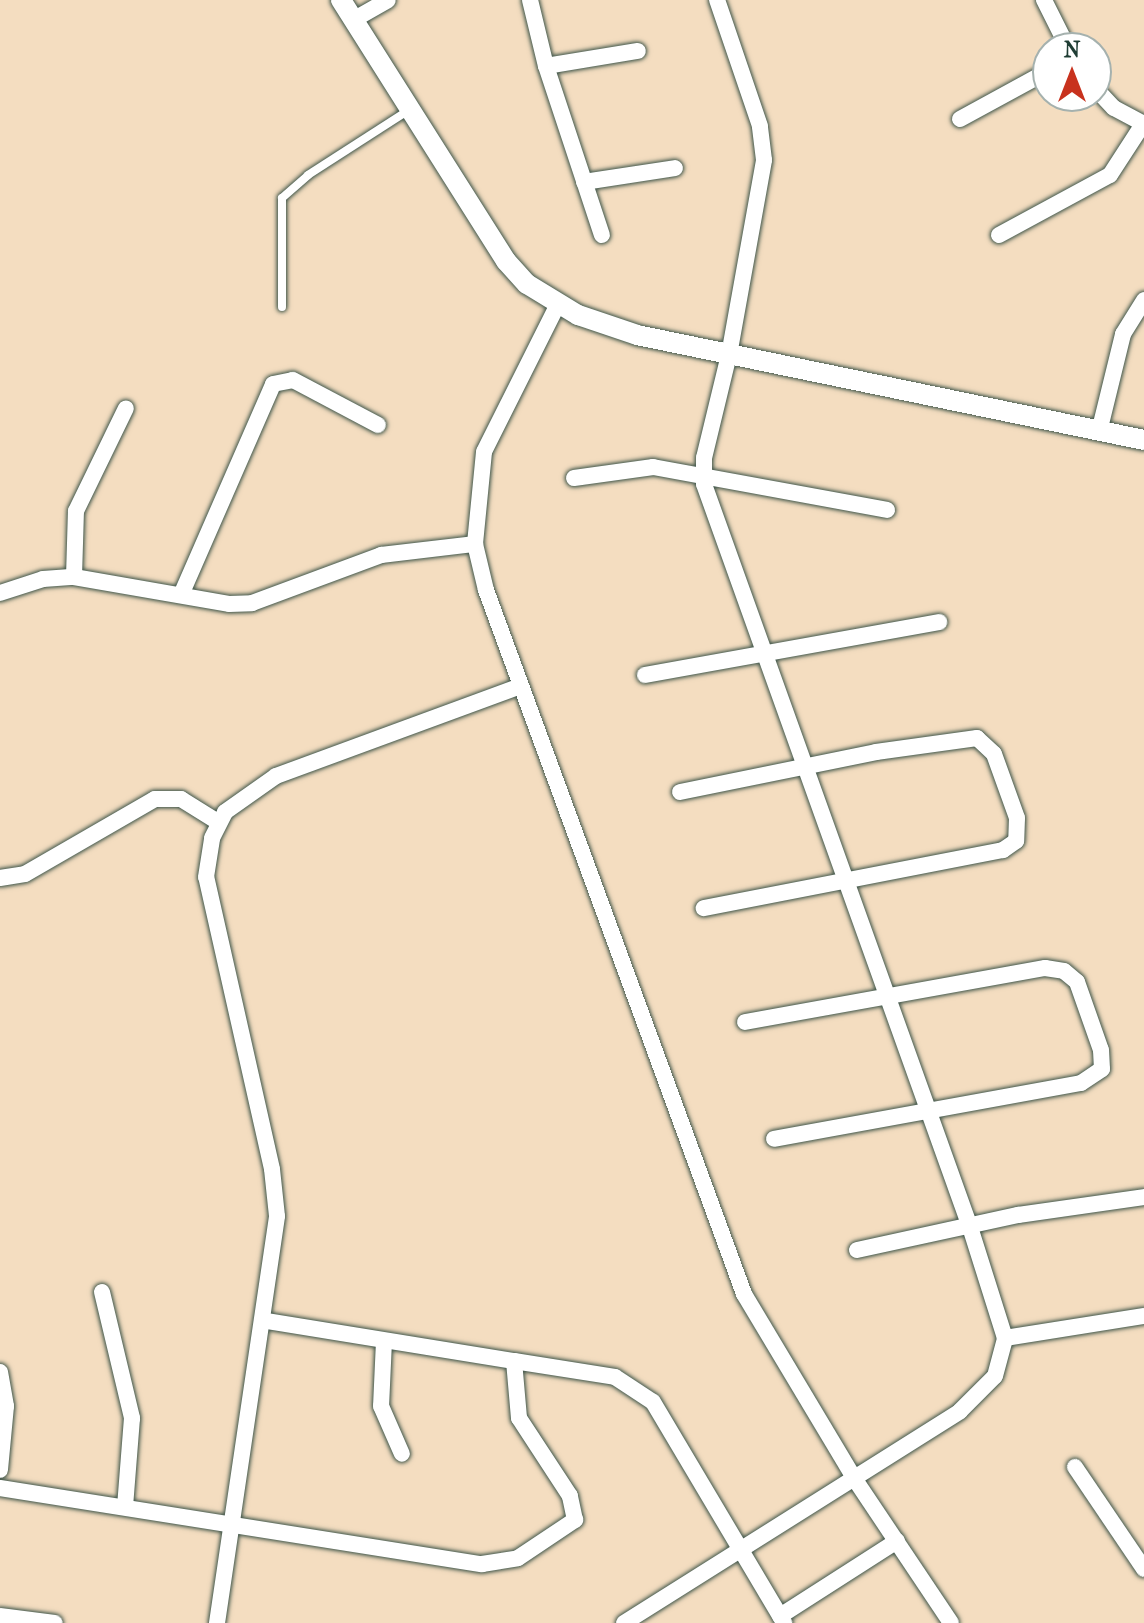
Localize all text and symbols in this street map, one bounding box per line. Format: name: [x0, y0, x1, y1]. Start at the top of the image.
north arrow: [1032, 32, 1112, 112]
text: N: [1064, 37, 1080, 63]

